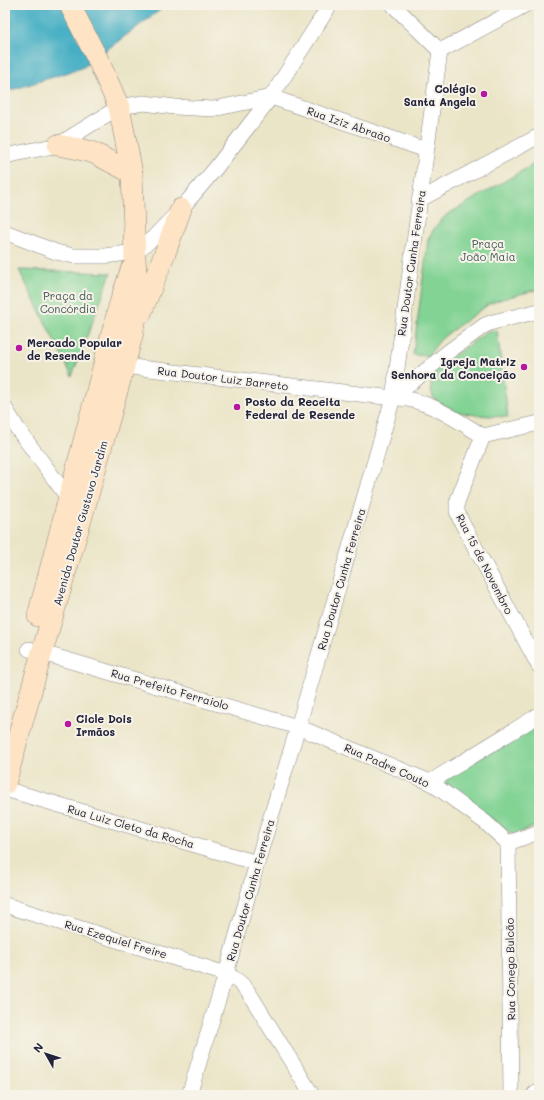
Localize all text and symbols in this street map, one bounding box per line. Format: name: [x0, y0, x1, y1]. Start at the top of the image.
place label: Colégio Santa Angela: [404, 81, 476, 109]
marker: Colégio Santa Angela: [479, 89, 489, 99]
street label: Rua Iziz Abraão: [305, 103, 393, 146]
street label: Rua Doutor Cunha Ferreira: [393, 189, 429, 337]
park label: Praça João Maia: [460, 236, 516, 264]
park label: Praça da Concórdia: [40, 288, 96, 316]
place label: Mercado Popular de Resende: [27, 335, 122, 363]
marker: Mercado Popular de Resende: [14, 343, 24, 353]
place label: Igreja Matriz Senhora da Conceição: [391, 354, 516, 382]
marker: Igreja Matriz Senhora da Conceição: [519, 362, 529, 372]
street label: Rua Doutor Luiz Barreto: [157, 363, 290, 394]
place label: Posto da Receita Federal de Resende: [245, 394, 356, 422]
marker: Posto da Receita Federal de Resende: [232, 402, 242, 412]
street label: Avenida Doutor Gustavo Jardim: [49, 439, 111, 607]
street label: Rua Doutor Cunha Ferreira: [314, 506, 369, 652]
street label: Rua 15 de Novembro: [453, 511, 517, 617]
street label: Rua Prefeito Ferraiolo: [109, 665, 231, 713]
place label: Cicle Dois Irmãos: [76, 711, 132, 739]
marker: Cicle Dois Irmãos: [63, 719, 73, 729]
street label: Rua Padre Couto: [342, 740, 432, 791]
street label: Rua Luiz Cleto da Rocha: [66, 801, 196, 851]
street label: Rua Doutor Cunha Ferreira: [223, 817, 278, 963]
street label: Rua Ezequiel Freire: [63, 916, 169, 962]
street label: Rua Conego Bulcão: [502, 917, 518, 1020]
north arrow: [26, 1034, 66, 1074]
text: N: [29, 1039, 46, 1055]

